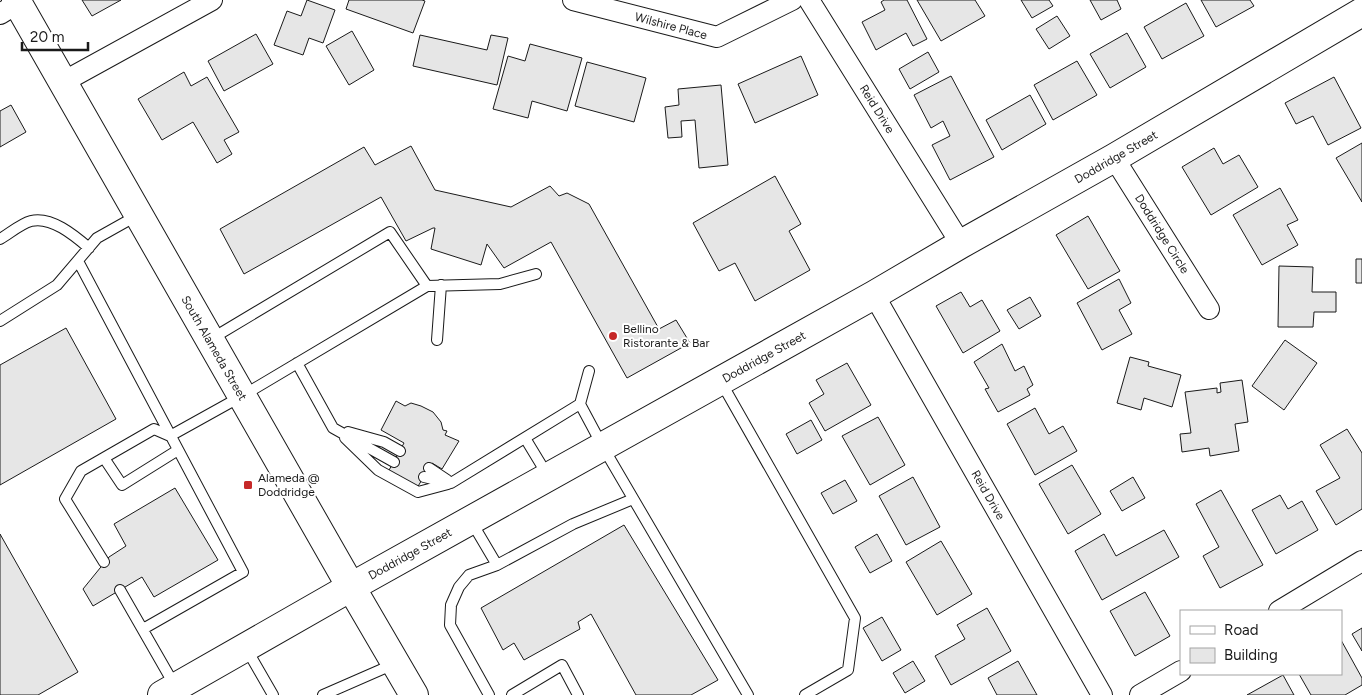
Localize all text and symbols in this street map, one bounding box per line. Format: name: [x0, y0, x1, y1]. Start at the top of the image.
street label: Wilshire Place: [633, 10, 709, 42]
scale bar: [22, 20, 89, 52]
text: 20 m: [30, 28, 64, 46]
street label: Reid Drive: [857, 82, 898, 136]
street label: Doddridge Street: [1072, 127, 1160, 186]
street label: Doddridge Circle: [1132, 192, 1192, 277]
street label: South Alameda Street: [178, 293, 250, 403]
place label: Bellino Ristorante & Bar: [623, 322, 709, 350]
street label: Doddridge Street: [720, 328, 809, 386]
marker: Bellino Ristorante & Bar: [607, 330, 619, 342]
street label: Reid Drive: [968, 468, 1008, 523]
place label: Alameda @ Doddridge: [258, 471, 320, 499]
marker: Alameda @ Doddridge: [242, 479, 254, 491]
street label: Doddridge Street: [366, 525, 455, 583]
legend: [1180, 610, 1342, 675]
text: Road: [1224, 621, 1259, 639]
text: Building: [1224, 646, 1278, 664]

